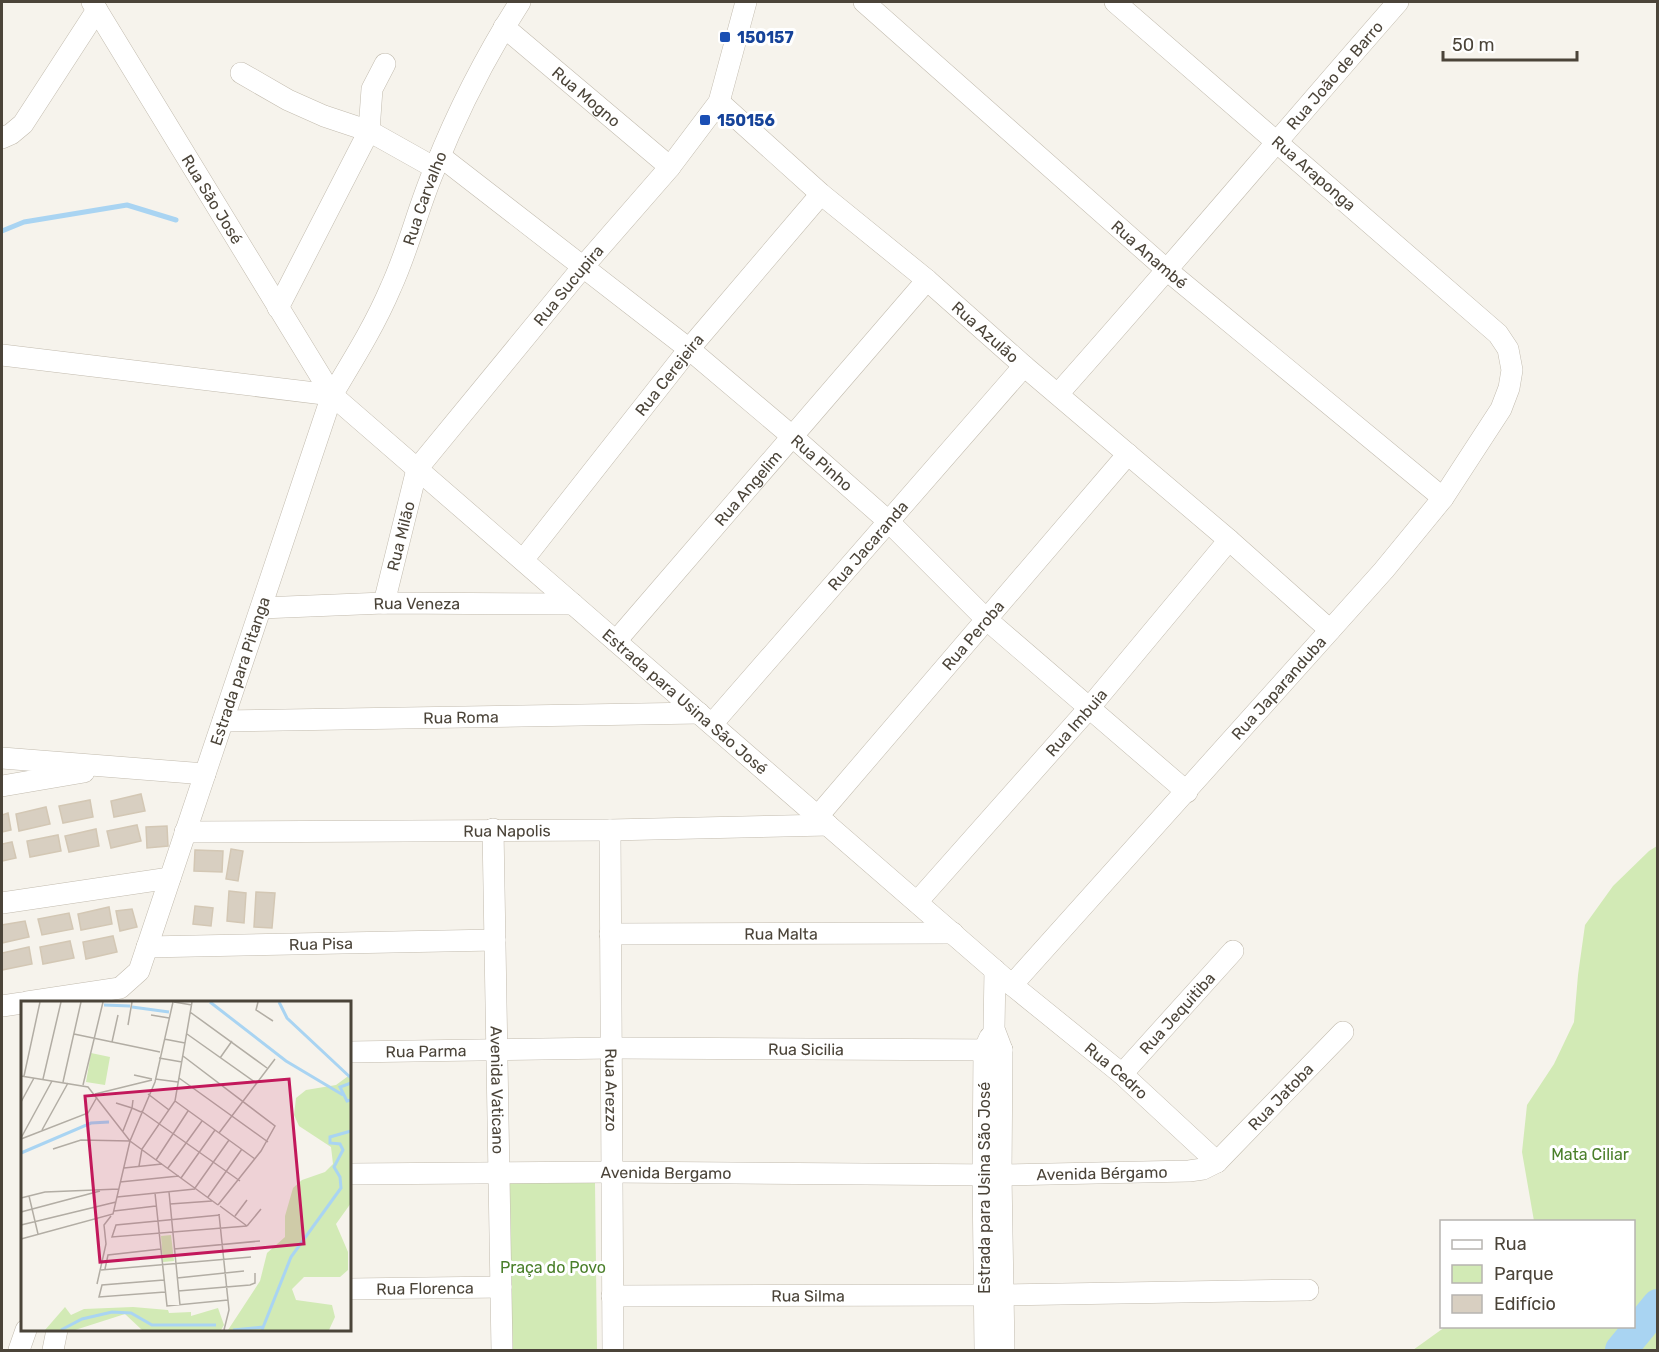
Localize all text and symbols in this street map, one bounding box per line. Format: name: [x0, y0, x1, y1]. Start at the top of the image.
street label: Rua João de Barro: [1283, 17, 1387, 134]
scale bar: [1443, 24, 1576, 62]
place label: 150157: [737, 28, 794, 47]
marker: 150157: [718, 30, 732, 44]
text: 50 m: [1452, 34, 1495, 56]
street label: Rua Mogno: [548, 63, 624, 131]
place label: 150156: [717, 111, 775, 130]
marker: 150156: [698, 113, 712, 127]
street label: Rua Araponga: [1268, 132, 1359, 215]
street label: Rua Carvalho: [399, 149, 451, 248]
street label: Rua São José: [177, 151, 246, 248]
street label: Rua Anambé: [1107, 216, 1191, 293]
street label: Rua Sucupira: [530, 241, 608, 330]
street label: Rua Azulão: [948, 298, 1022, 367]
street label: Rua Cerejeira: [631, 330, 708, 420]
street label: Rua Pinho: [787, 431, 856, 495]
street label: Rua Angelim: [711, 447, 786, 530]
street label: Rua Jacaranda: [824, 497, 912, 594]
street label: Rua Milão: [383, 499, 419, 573]
street label: Estrada para Pitanga: [206, 594, 274, 748]
street label: Rua Veneza: [373, 594, 460, 613]
street label: Rua Peroba: [938, 597, 1008, 674]
street label: Estrada para Usina São José: [598, 625, 771, 779]
street label: Rua Japaranduba: [1228, 632, 1330, 744]
street label: Rua Imbuia: [1042, 685, 1111, 760]
street label: Rua Roma: [423, 707, 499, 728]
street label: Rua Napolis: [463, 821, 551, 841]
street label: Rua Malta: [744, 924, 818, 944]
street label: Rua Pisa: [289, 934, 353, 954]
street label: Rua Jequitiba: [1136, 969, 1219, 1058]
inset map: [21, 1001, 351, 1331]
street label: Avenida Vaticano: [486, 1026, 508, 1154]
street label: Rua Cedro: [1081, 1039, 1152, 1103]
street label: Rua Sicilia: [768, 1040, 844, 1059]
street label: Rua Parma: [385, 1041, 467, 1061]
street label: Rua Arezzo: [601, 1048, 621, 1132]
street label: Rua Jatoba: [1244, 1060, 1317, 1134]
street label: Estrada para Usina São José: [975, 1082, 994, 1294]
park label: Mata Ciliar: [1551, 1145, 1629, 1164]
street label: Avenida Bérgamo: [1036, 1162, 1168, 1184]
street label: Avenida Bergamo: [600, 1163, 732, 1183]
legend: [1440, 1220, 1635, 1328]
text: Rua: [1494, 1233, 1527, 1255]
park label: Praça do Povo: [500, 1258, 606, 1277]
text: Parque: [1494, 1263, 1554, 1285]
street label: Rua Florenca: [376, 1278, 474, 1299]
street label: Rua Silma: [771, 1286, 845, 1306]
text: Edifício: [1494, 1293, 1556, 1315]

